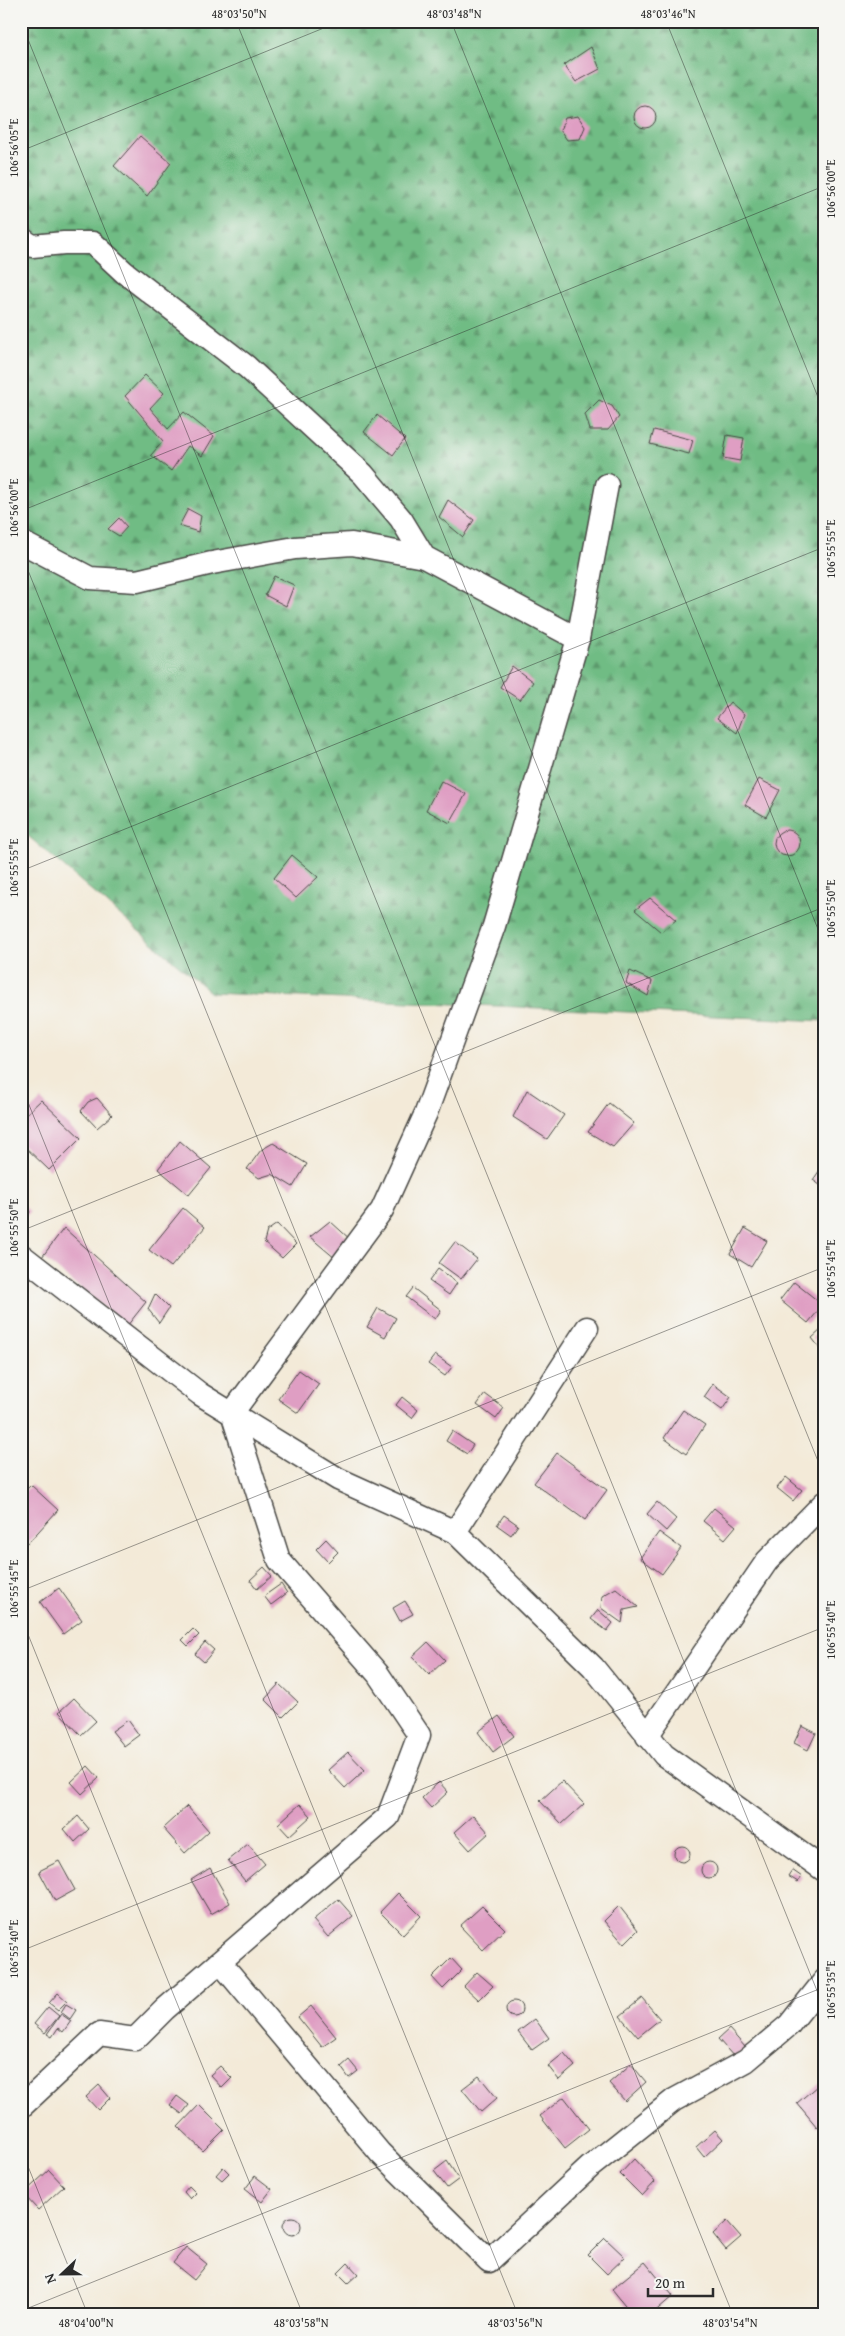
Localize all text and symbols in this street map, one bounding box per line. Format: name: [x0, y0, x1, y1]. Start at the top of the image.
text: 48°03'50"N: [211, 5, 267, 22]
text: 48°03'48"N: [426, 5, 482, 22]
text: 48°03'46"N: [640, 5, 696, 22]
text: 106°56'05"E: [5, 118, 22, 178]
text: 106°56'00"E: [822, 159, 839, 219]
text: 106°56'00"E: [5, 478, 22, 538]
text: 106°55'55"E: [822, 519, 839, 579]
text: 106°55'55"E: [5, 838, 22, 898]
text: 106°55'50"E: [822, 879, 839, 939]
text: 106°55'50"E: [5, 1198, 22, 1258]
text: 106°55'45"E: [822, 1239, 839, 1299]
text: 106°55'45"E: [5, 1559, 22, 1619]
text: 106°55'40"E: [822, 1600, 839, 1660]
text: 106°55'40"E: [5, 1919, 22, 1979]
text: 106°55'35"E: [822, 1960, 839, 2020]
north arrow: [38, 2248, 88, 2298]
scale bar: [648, 2266, 712, 2298]
text: N: [39, 2270, 61, 2287]
text: 20 m: [655, 2272, 686, 2293]
text: 48°04'00"N: [58, 2314, 114, 2331]
text: 48°03'58"N: [273, 2314, 329, 2331]
text: 48°03'56"N: [487, 2314, 543, 2331]
text: 48°03'54"N: [702, 2314, 758, 2331]

